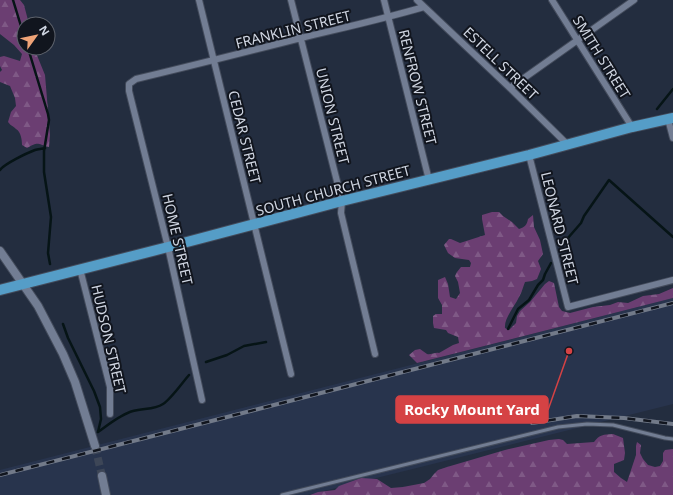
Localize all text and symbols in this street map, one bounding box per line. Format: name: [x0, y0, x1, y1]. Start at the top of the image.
street label: FRANKLIN STREET: [233, 5, 353, 53]
street label: SMITH STREET: [569, 12, 635, 102]
north arrow: [16, 16, 56, 56]
text: N: [36, 22, 54, 38]
street label: ESTELL STREET: [460, 23, 543, 104]
street label: RENFROW STREET: [394, 27, 442, 147]
street label: UNION STREET: [312, 66, 354, 166]
street label: CEDAR STREET: [224, 88, 266, 186]
street label: SOUTH CHURCH STREET: [254, 160, 413, 220]
street label: LEONARD STREET: [537, 170, 583, 287]
street label: HOME STREET: [158, 192, 198, 287]
street label: HUDSON STREET: [87, 283, 131, 396]
callout: Rocky Mount Yard: [396, 396, 548, 423]
text: Rocky Mount Yard: [404, 399, 540, 419]

